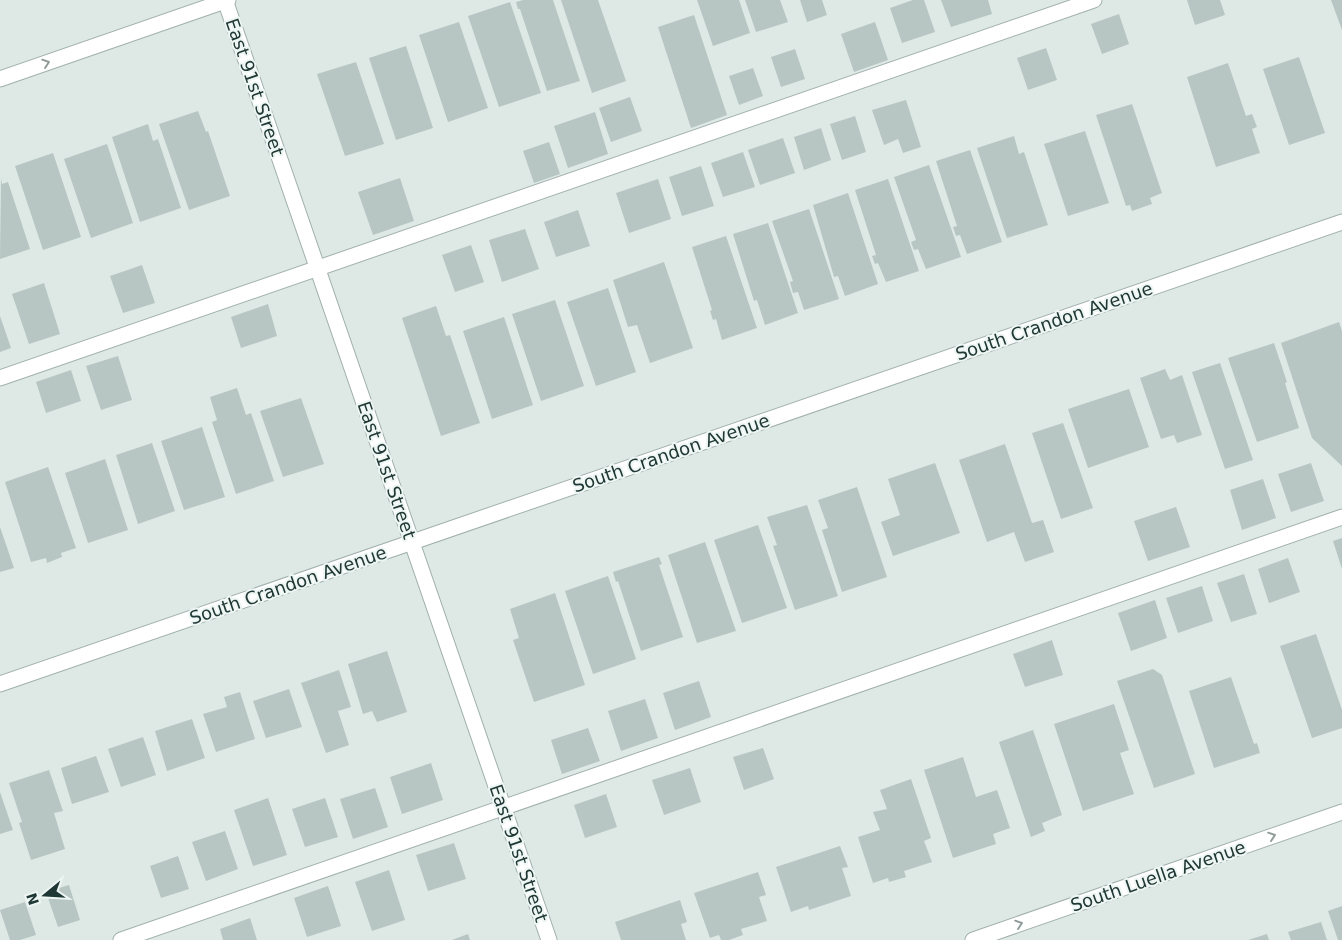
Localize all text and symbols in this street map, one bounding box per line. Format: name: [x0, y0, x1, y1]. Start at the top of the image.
street label: East 91st Street: [222, 15, 288, 159]
one-way arrow: [41, 59, 50, 69]
street label: South Crandon Avenue: [953, 277, 1155, 365]
street label: East 91st Street: [354, 398, 420, 542]
street label: South Crandon Avenue: [570, 409, 772, 497]
street label: South Crandon Avenue: [187, 541, 389, 629]
street label: East 91st Street: [486, 781, 552, 925]
one-way arrow: [1267, 832, 1276, 842]
street label: South Luella Avenue: [1068, 836, 1248, 916]
north arrow: [20, 870, 70, 920]
text: N: [23, 891, 42, 907]
one-way arrow: [1015, 920, 1023, 930]

